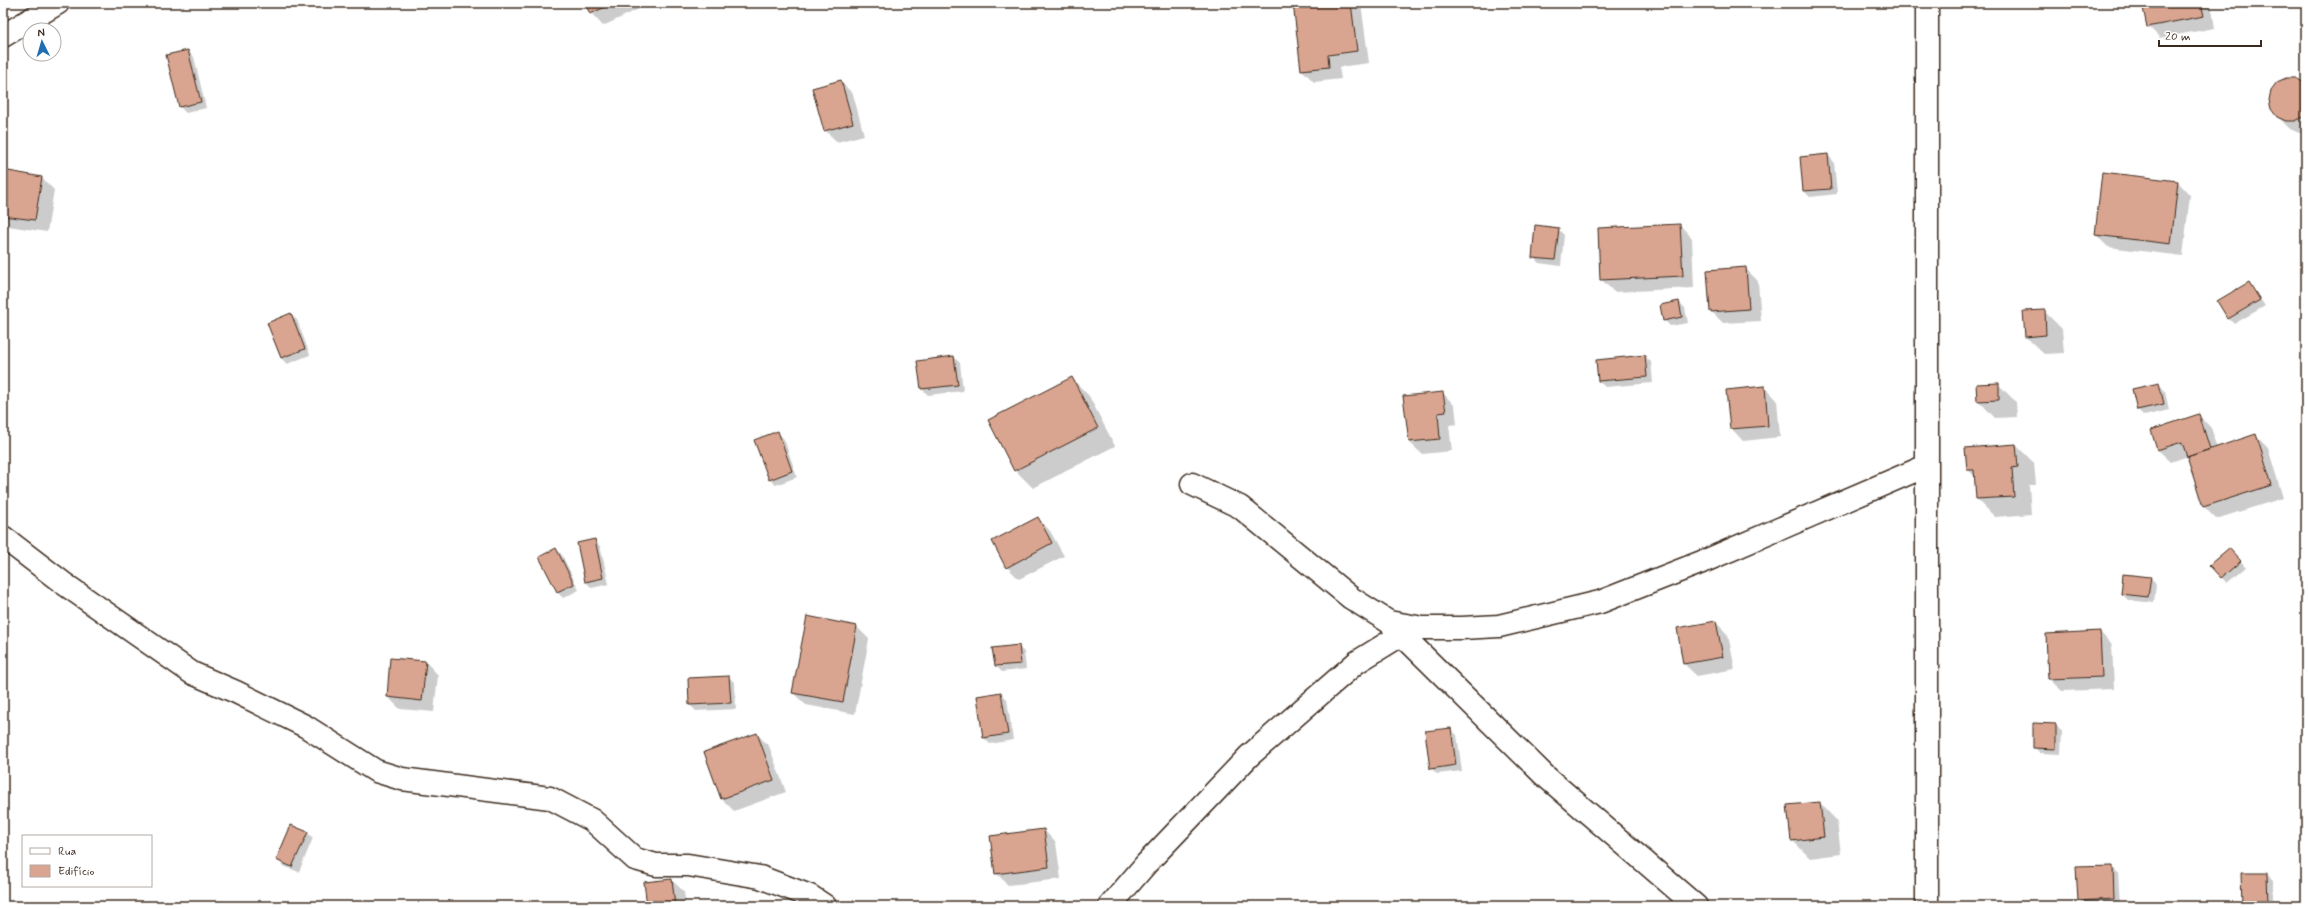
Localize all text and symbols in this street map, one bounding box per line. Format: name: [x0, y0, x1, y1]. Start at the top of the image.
north arrow: [22, 22, 62, 62]
scale bar: [2159, 22, 2261, 48]
text: N: [37, 26, 45, 40]
text: 20 m: [2165, 29, 2191, 45]
legend: [22, 835, 152, 887]
text: Rua: [58, 844, 76, 860]
text: Edifício: [58, 864, 94, 880]

